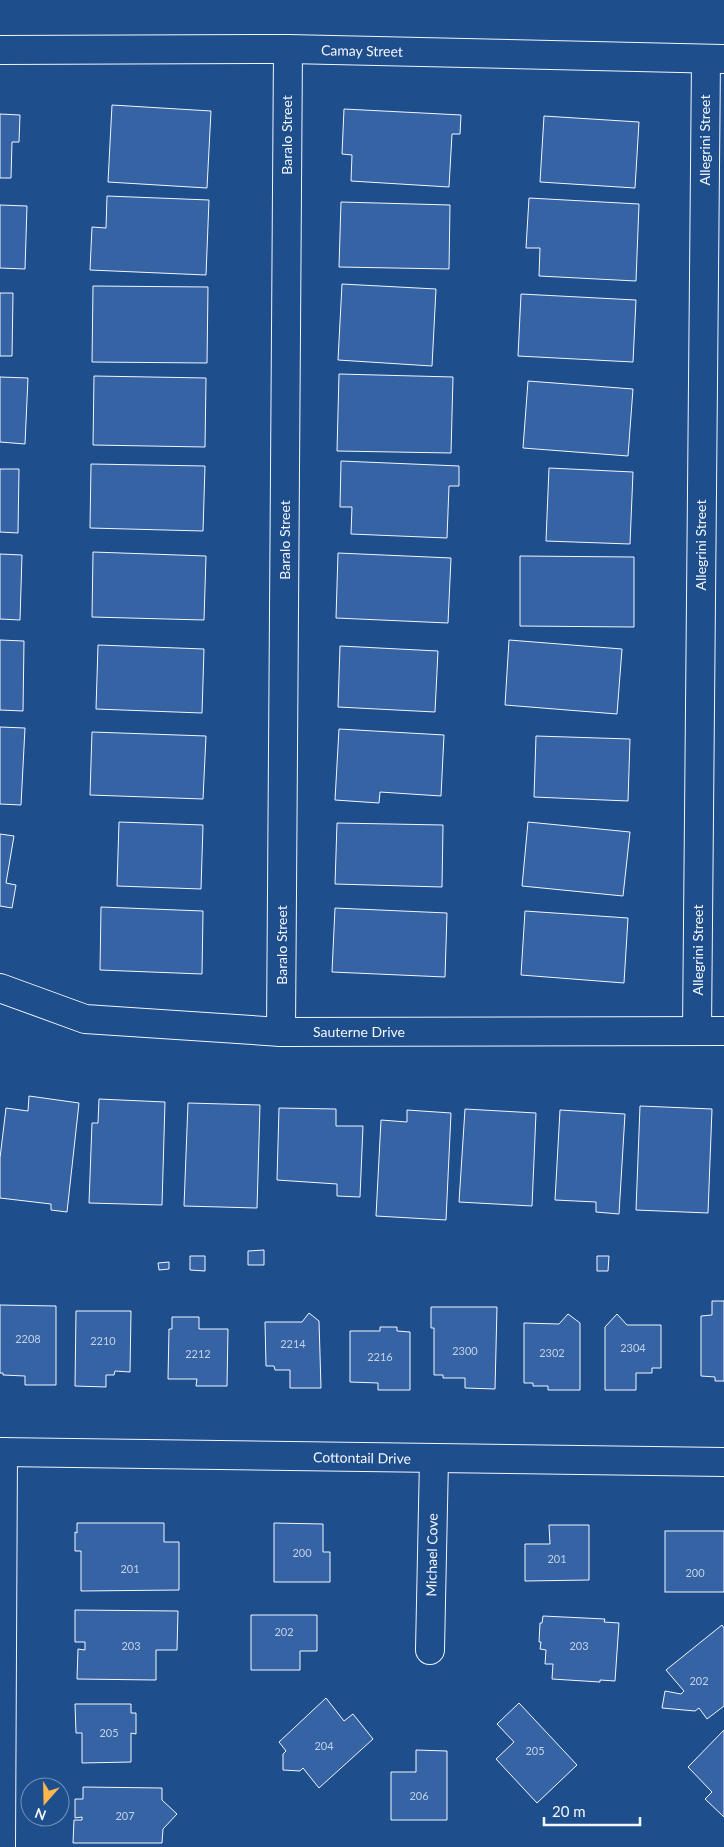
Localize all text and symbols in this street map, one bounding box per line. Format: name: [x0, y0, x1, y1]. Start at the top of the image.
street label: Camay Street: [321, 41, 403, 60]
street label: Baralo Street: [278, 95, 295, 175]
street label: Allegrini Street: [696, 95, 713, 185]
street label: Baralo Street: [276, 500, 293, 580]
street label: Allegrini Street: [692, 500, 709, 590]
street label: Baralo Street: [273, 905, 290, 985]
street label: Allegrini Street: [689, 905, 706, 995]
street label: Sauterne Drive: [313, 1023, 405, 1040]
house number: 2208: [15, 1332, 41, 1345]
house number: 2210: [90, 1334, 116, 1347]
house number: 2214: [280, 1337, 306, 1350]
house number: 2304: [620, 1341, 646, 1354]
house number: 2300: [452, 1344, 478, 1357]
house number: 2302: [539, 1346, 565, 1359]
house number: 2212: [185, 1347, 211, 1360]
house number: 2216: [367, 1350, 393, 1363]
street label: Cottontail Drive: [313, 1448, 411, 1467]
street label: Michael Cove: [422, 1513, 441, 1597]
house number: 200: [292, 1546, 312, 1559]
house number: 201: [547, 1552, 567, 1565]
house number: 201: [120, 1562, 140, 1575]
house number: 200: [685, 1566, 705, 1579]
house number: 202: [274, 1625, 294, 1638]
house number: 203: [121, 1639, 141, 1652]
house number: 203: [569, 1639, 589, 1652]
house number: 202: [689, 1674, 709, 1687]
house number: 205: [99, 1726, 119, 1739]
house number: 204: [314, 1739, 334, 1752]
house number: 205: [525, 1744, 545, 1757]
north arrow: [20, 1777, 70, 1827]
house number: 206: [409, 1789, 429, 1802]
scale bar: [544, 1794, 640, 1826]
text: 20 m: [552, 1802, 586, 1820]
text: N: [32, 1805, 48, 1825]
house number: 207: [115, 1809, 135, 1822]

